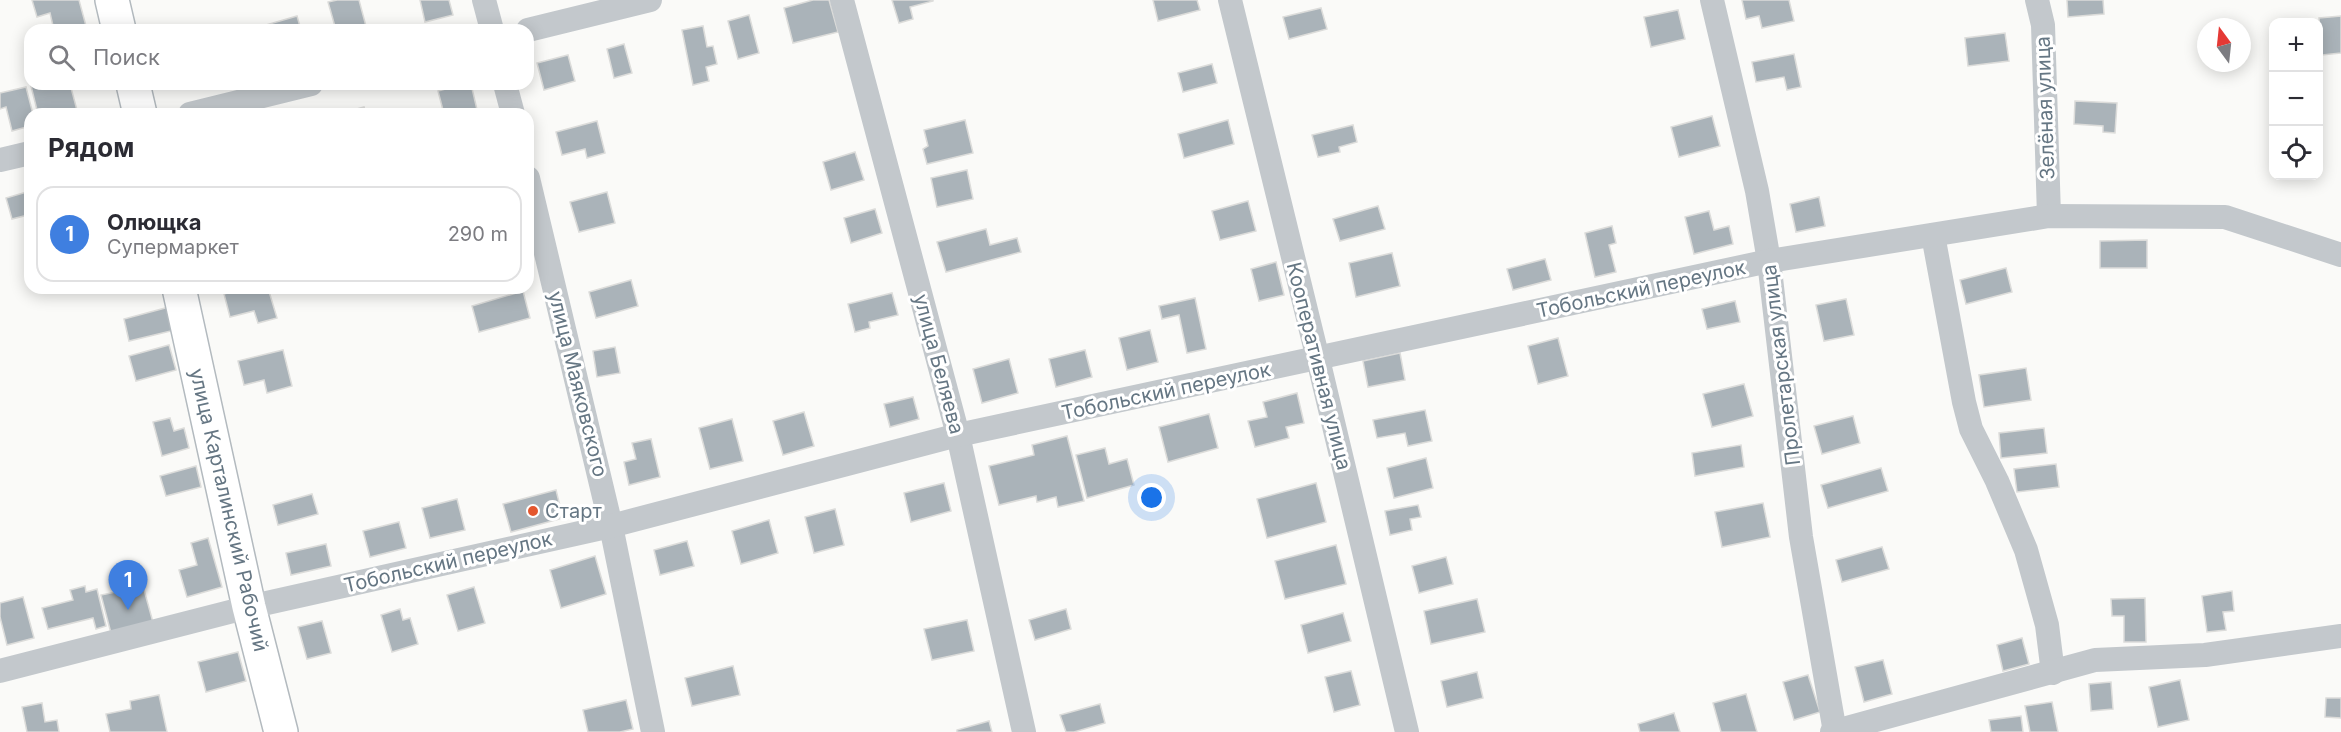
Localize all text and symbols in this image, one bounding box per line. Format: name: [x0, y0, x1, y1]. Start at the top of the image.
north arrow: [2197, 18, 2251, 72]
map controls: [2269, 18, 2323, 180]
button: +: [2269, 18, 2323, 72]
search box: [24, 24, 534, 90]
street label: Зелёная улица: [2030, 36, 2060, 180]
icon: search: [45, 41, 78, 74]
text: Поиск: [93, 44, 160, 70]
button: −: [2269, 72, 2323, 126]
button: locate: [2269, 126, 2323, 180]
text: Рядом: [48, 132, 134, 163]
text: Олющка: [107, 209, 201, 235]
text: 1: [65, 222, 74, 246]
text: 290 m: [448, 222, 508, 246]
text: Супермаркет: [107, 235, 239, 259]
street label: Тобольский переулок: [1534, 255, 1748, 323]
street label: Кооперативная улица: [1282, 260, 1356, 472]
street label: Пролетарская улица: [1757, 263, 1805, 467]
street label: улица Маяковского: [543, 289, 613, 479]
street label: улица Беляева: [909, 291, 969, 437]
street label: Тобольский переулок: [1059, 357, 1273, 425]
street label: улица Карталинский Рабочий: [185, 366, 273, 654]
your location: [1137, 483, 1166, 512]
place label: Старт: [545, 499, 602, 523]
marker: Старт: [526, 504, 540, 518]
street label: Тобольский переулок: [342, 526, 555, 598]
pin: 1: [108, 560, 148, 610]

